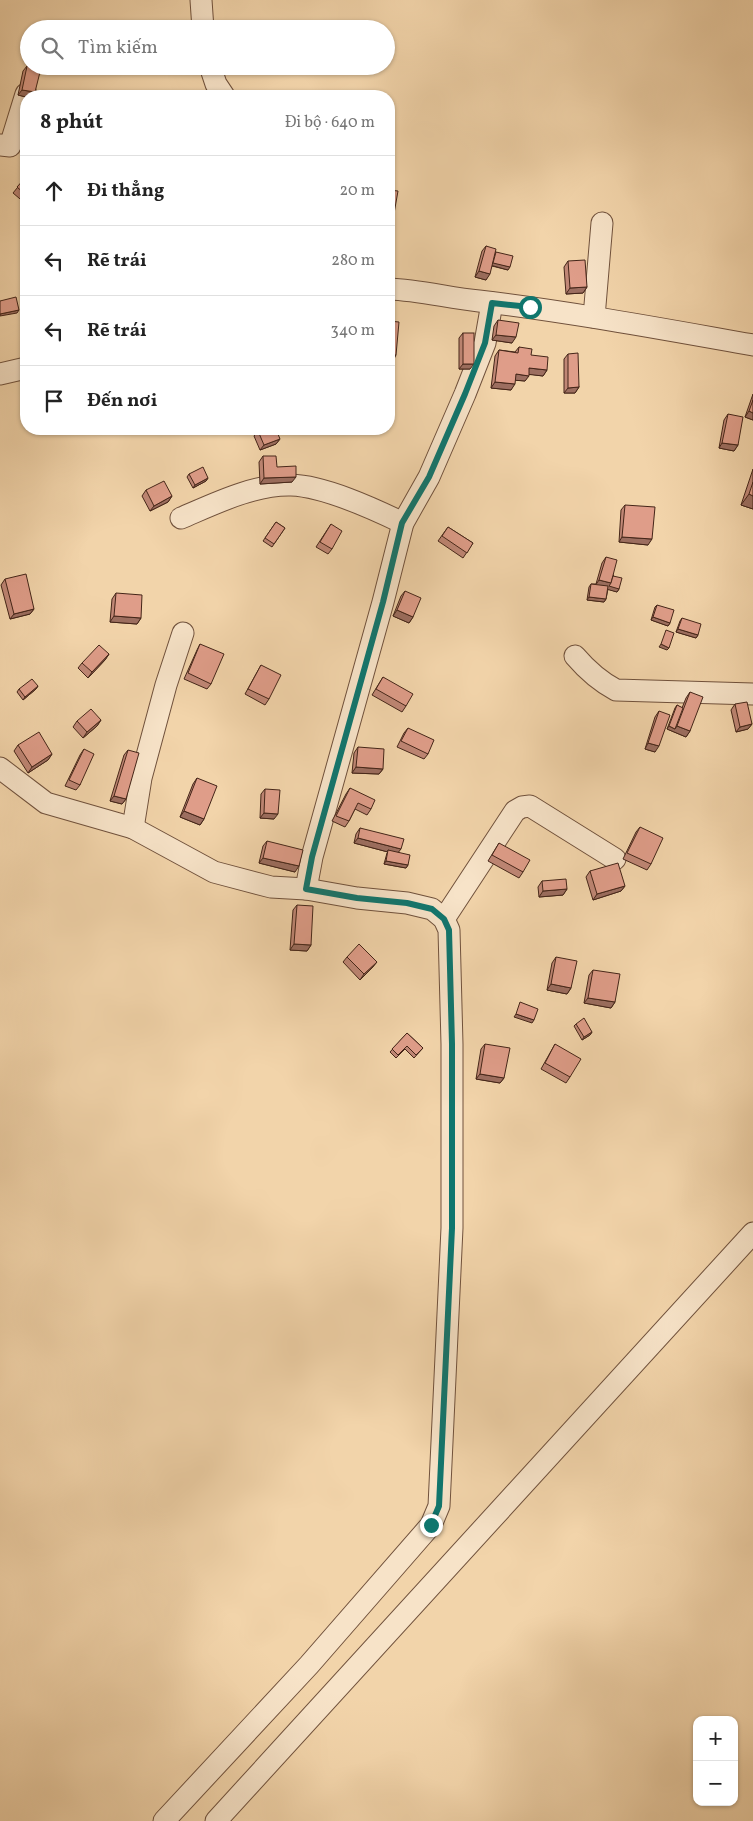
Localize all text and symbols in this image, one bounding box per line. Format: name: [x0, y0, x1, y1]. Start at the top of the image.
search box: [20, 20, 395, 75]
icon: search: [38, 34, 66, 62]
text: Tìm kiếm: [78, 35, 158, 61]
text: 8 phút: [40, 108, 103, 137]
text: Đi bộ · 640 m: [285, 112, 375, 134]
icon: ahead: [40, 177, 68, 205]
text: Đi thẳng: [87, 178, 164, 204]
text: 20 m: [340, 180, 375, 202]
icon: left: [40, 247, 68, 275]
text: Rẽ trái: [87, 248, 147, 274]
text: 280 m: [331, 250, 375, 272]
route start: [519, 296, 542, 319]
icon: left: [40, 317, 68, 345]
text: Rẽ trái: [87, 318, 147, 344]
text: 340 m: [331, 320, 375, 342]
icon: arrive: [40, 387, 68, 415]
text: Đến nơi: [87, 388, 157, 414]
route end: [420, 1514, 443, 1537]
map controls: [693, 1716, 738, 1806]
button: +: [693, 1716, 738, 1761]
button: −: [693, 1761, 738, 1806]

